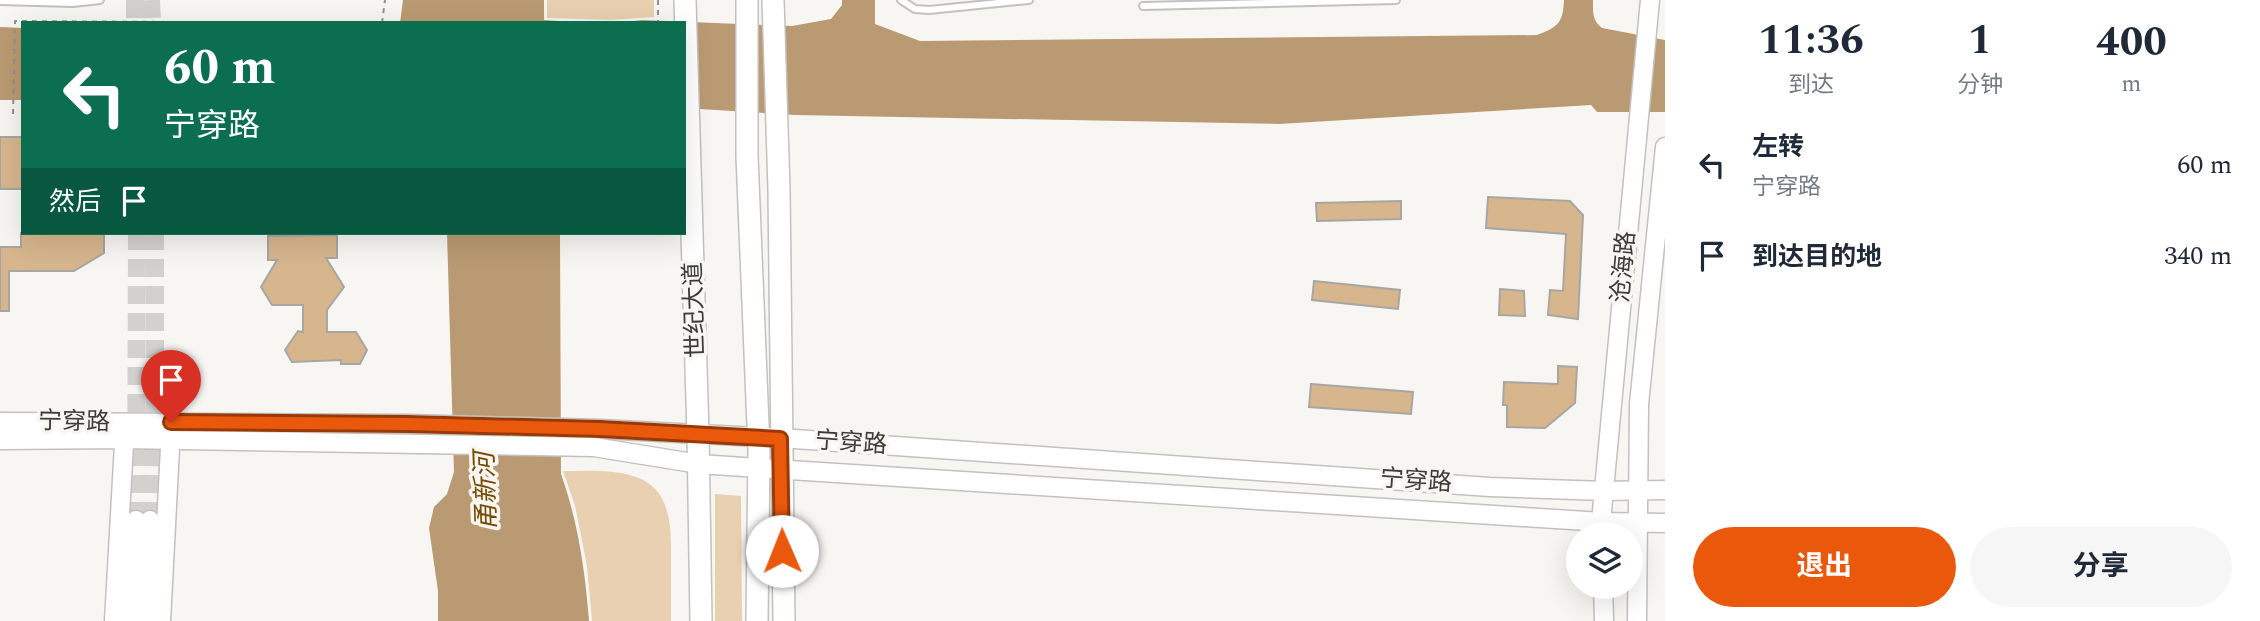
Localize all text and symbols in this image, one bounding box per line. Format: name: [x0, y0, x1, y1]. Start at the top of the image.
text: 11:36: [1758, 9, 1864, 72]
text: 1: [1968, 9, 1992, 72]
text: 400: [2096, 11, 2167, 74]
text: 60 m: [164, 31, 275, 106]
icon: left: [49, 49, 140, 140]
text: m: [2122, 67, 2141, 102]
text: 到达: [1788, 68, 1834, 103]
text: 分钟: [1957, 68, 2003, 103]
text: 宁穿路: [164, 102, 260, 151]
text: 左转: [1752, 127, 1804, 167]
text: 60 m: [2177, 145, 2232, 185]
icon: left: [1693, 146, 1731, 184]
text: 宁穿路: [1752, 170, 1821, 205]
text: 然后: [49, 182, 101, 222]
icon: arrive: [115, 182, 153, 220]
street label: 沧海路: [1603, 230, 1645, 304]
text: 340 m: [2164, 236, 2232, 276]
icon: arrive: [1693, 237, 1731, 275]
text: 到达目的地: [1752, 237, 1882, 277]
street label: 世纪大道: [675, 261, 715, 359]
pin: [141, 350, 201, 422]
icon: arrive: [152, 361, 190, 399]
street label: 宁穿路: [38, 403, 110, 441]
street label: 宁穿路: [814, 423, 888, 463]
water label: 甬新河: [464, 446, 507, 531]
street label: 宁穿路: [1379, 461, 1453, 501]
position arrow: [745, 514, 819, 588]
map controls: [1566, 522, 1643, 599]
button: layers: [1566, 522, 1643, 599]
button: 退出: [1693, 527, 1956, 607]
button: 分享: [1970, 527, 2232, 607]

